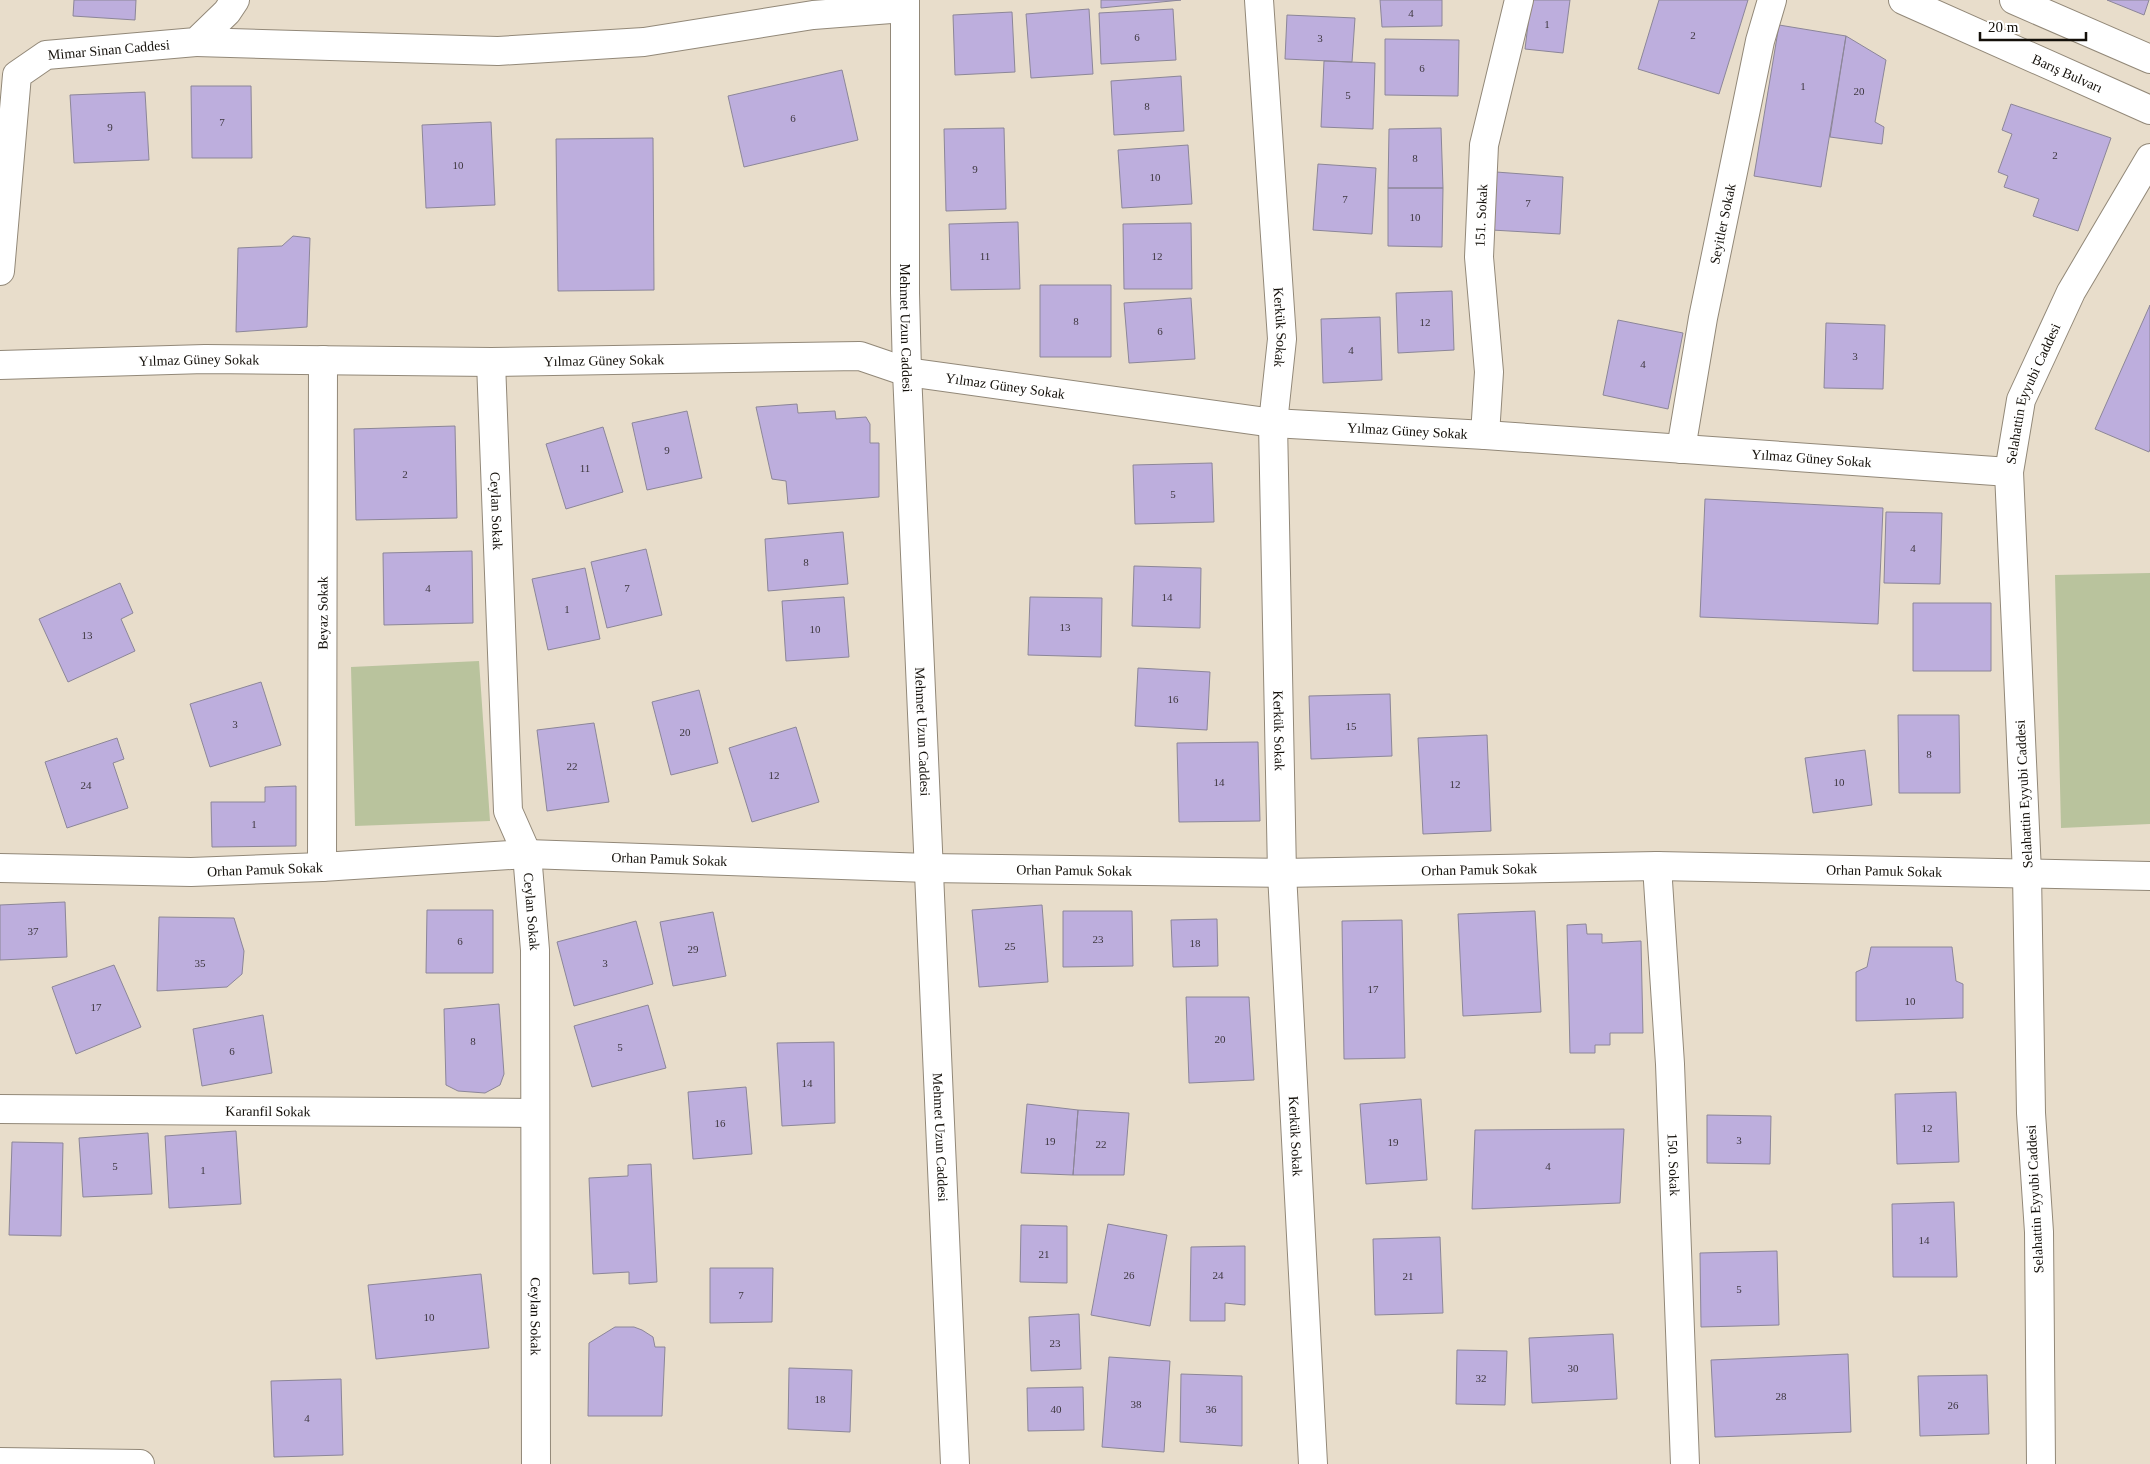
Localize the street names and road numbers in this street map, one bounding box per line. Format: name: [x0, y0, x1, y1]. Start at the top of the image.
street label: Mimar Sinan Caddesi: [47, 37, 170, 62]
street label: Barış Bulvarı: [2030, 51, 2105, 95]
street label: Seyitler Sokak: [1707, 182, 1738, 266]
street label: 151. Sokak: [1472, 184, 1490, 247]
street label: Mehmet Uzun Caddesi: [897, 263, 915, 393]
street label: Kerkük Sokak: [1271, 287, 1290, 368]
street label: Selahattin Eyyubi Caddesi: [2003, 321, 2063, 465]
street label: Yılmaz Güney Sokak: [138, 351, 259, 368]
street label: Yılmaz Güney Sokak: [543, 352, 664, 369]
street label: Yılmaz Güney Sokak: [944, 370, 1066, 401]
street label: Yılmaz Güney Sokak: [1347, 420, 1468, 442]
street label: Yılmaz Güney Sokak: [1751, 446, 1872, 470]
street label: Ceylan Sokak: [488, 472, 506, 550]
street label: Beyaz Sokak: [315, 576, 330, 650]
street label: Mehmet Uzun Caddesi: [912, 667, 933, 797]
street label: Kerkük Sokak: [1271, 690, 1287, 771]
street label: Selahattin Eyyubi Caddesi: [2013, 719, 2035, 869]
street label: Orhan Pamuk Sokak: [611, 849, 728, 868]
street label: Orhan Pamuk Sokak: [207, 859, 323, 879]
street label: Orhan Pamuk Sokak: [1421, 861, 1537, 878]
street label: Orhan Pamuk Sokak: [1016, 862, 1132, 878]
street label: Orhan Pamuk Sokak: [1826, 862, 1942, 879]
street label: Ceylan Sokak: [521, 872, 543, 951]
street label: Mehmet Uzun Caddesi: [930, 1072, 951, 1202]
street label: Kerkük Sokak: [1286, 1096, 1305, 1177]
street label: Karanfil Sokak: [225, 1103, 311, 1119]
street label: Selahattin Eyyubi Caddesi: [2024, 1124, 2046, 1274]
street label: 150. Sokak: [1665, 1133, 1682, 1196]
street label: Ceylan Sokak: [528, 1277, 543, 1355]

